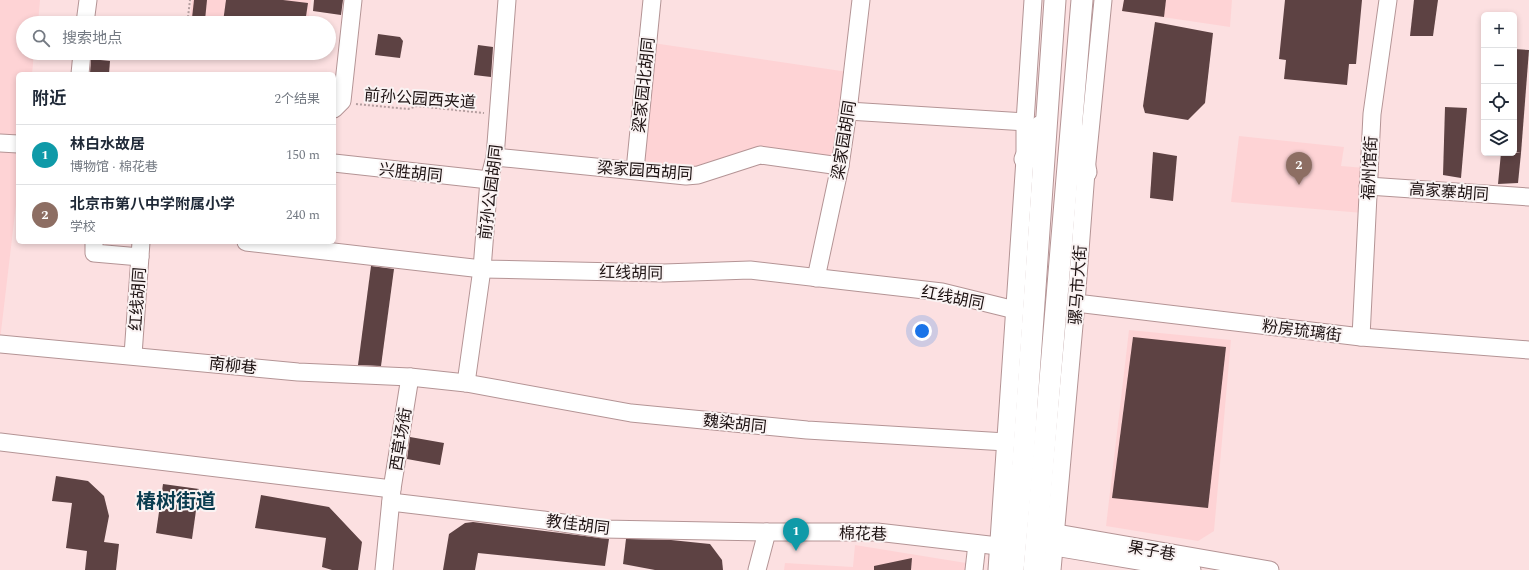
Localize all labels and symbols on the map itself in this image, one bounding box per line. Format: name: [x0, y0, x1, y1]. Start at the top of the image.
street label: 梁家园北胡同: [627, 36, 661, 134]
street label: 前孙公园西夹道: [363, 83, 477, 115]
street label: 梁家园胡同: [826, 99, 862, 182]
street label: 福州馆街: [1356, 135, 1384, 201]
street label: 前孙公园胡同: [473, 143, 509, 241]
pin: 2: [1286, 152, 1312, 185]
street label: 梁家园西胡同: [596, 156, 694, 186]
street label: 兴胜胡同: [378, 158, 444, 188]
street label: 高家寨胡同: [1408, 177, 1490, 207]
street label: 骡马市大街: [1063, 244, 1093, 326]
street label: 红线胡同: [599, 260, 663, 286]
street label: 红线胡同: [124, 266, 152, 332]
street label: 红线胡同: [919, 280, 987, 316]
street label: 粉房琉璃街: [1261, 314, 1343, 348]
your location: [912, 321, 932, 341]
street label: 南柳巷: [208, 352, 258, 380]
street label: 西草场街: [384, 406, 418, 473]
street label: 魏染胡同: [702, 409, 768, 439]
district label: 椿树街道: [136, 487, 216, 517]
street label: 教佳胡同: [545, 509, 611, 541]
pin: 1: [783, 518, 809, 551]
street label: 棉花巷: [839, 521, 887, 547]
street label: 果子巷: [1126, 535, 1178, 567]

